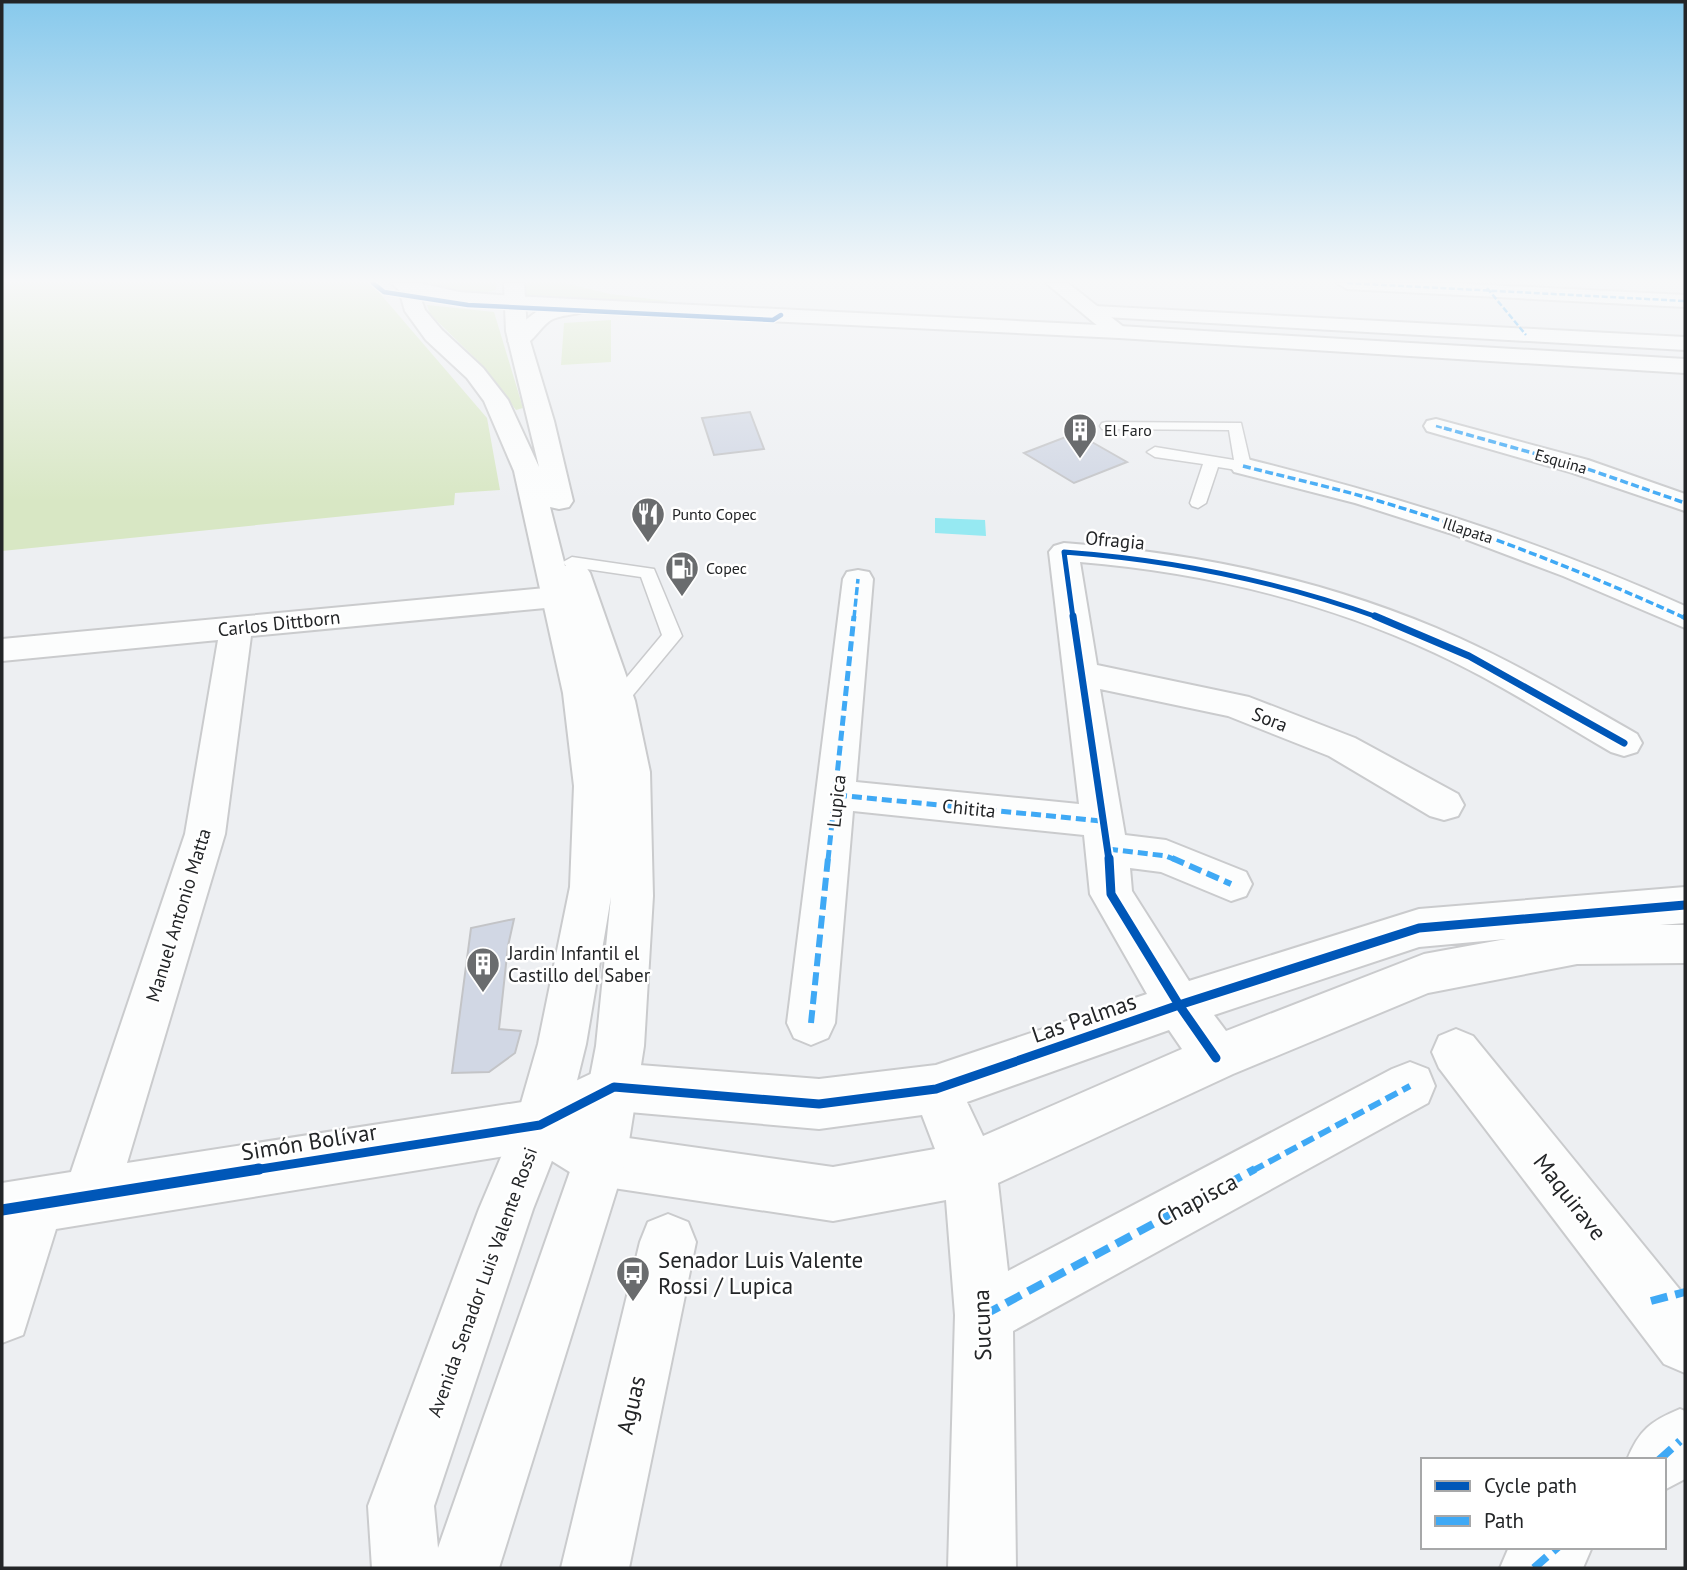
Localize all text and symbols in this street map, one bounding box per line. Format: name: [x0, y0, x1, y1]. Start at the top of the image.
building icon: El Faro: [1061, 411, 1099, 460]
place label: El Faro: [1104, 420, 1152, 440]
street label: Esquina: [1533, 444, 1589, 478]
restaurant icon: Punto Copec: [629, 495, 667, 544]
place label: Punto Copec: [672, 504, 757, 524]
street label: Illapata: [1440, 512, 1496, 548]
street label: Ofragia: [1084, 525, 1146, 555]
fuel station icon: Copec: [663, 549, 701, 598]
place label: Copec: [706, 558, 747, 578]
street label: Carlos Dittborn: [217, 605, 341, 641]
street label: Sora: [1249, 701, 1291, 737]
street label: Lupica: [821, 773, 851, 829]
street label: Chitita: [941, 793, 997, 823]
street label: Manuel Antonio Matta: [140, 825, 216, 1005]
place label: Jardin Infantil el Castillo del Saber: [507, 941, 651, 987]
building icon: Jardin Infantil el Castillo del Saber: [464, 945, 502, 994]
street label: Las Palmas: [1028, 986, 1140, 1049]
street label: Simón Bolívar: [239, 1116, 379, 1167]
street label: Avenida Senador Luis Valente Rossi: [422, 1144, 542, 1420]
street label: Maquirave: [1527, 1147, 1613, 1246]
street label: Chapisca: [1151, 1166, 1242, 1233]
place label: Senador Luis Valente Rossi / Lupica: [658, 1245, 863, 1300]
bus stop icon: Senador Luis Valente Rossi / Lupica: [614, 1254, 652, 1303]
street label: Sucuna: [966, 1289, 997, 1361]
street label: Aguas: [610, 1373, 651, 1437]
legend: [1421, 1458, 1666, 1549]
text: Cycle path: [1484, 1472, 1577, 1499]
text: Path: [1484, 1507, 1524, 1534]

